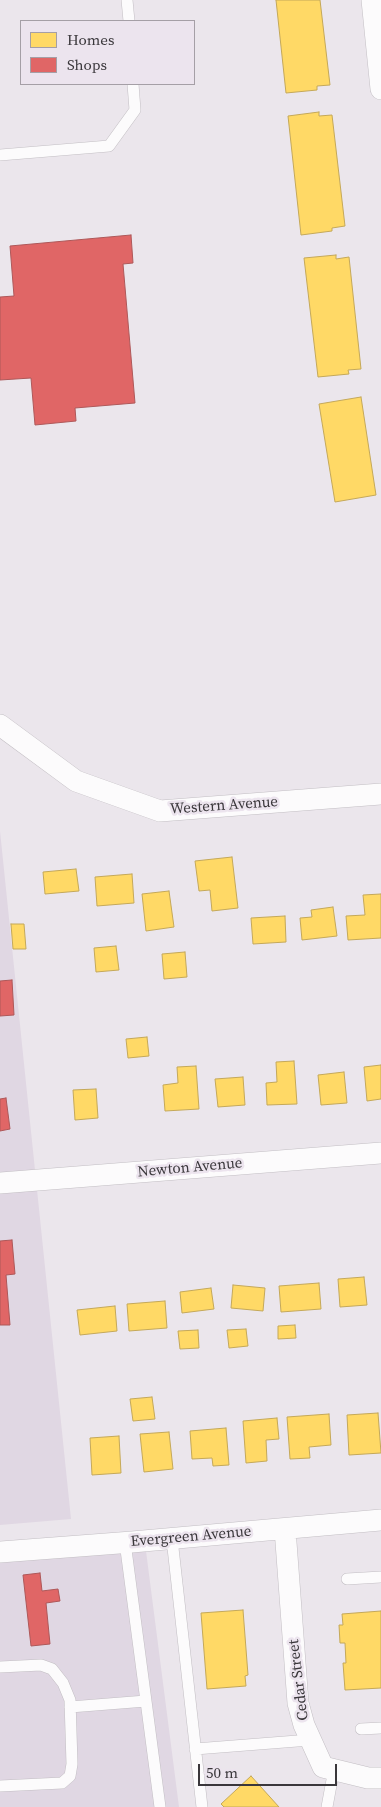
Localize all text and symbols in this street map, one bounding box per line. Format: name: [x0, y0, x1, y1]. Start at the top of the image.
legend: [20, 20, 195, 85]
text: Homes: [67, 29, 114, 50]
text: Shops: [67, 54, 107, 75]
street label: Western Avenue: [169, 793, 279, 819]
street label: Newton Avenue: [137, 1154, 243, 1182]
street label: Evergreen Avenue: [130, 1523, 252, 1551]
street label: Cedar Street: [285, 1638, 313, 1722]
scale bar: [201, 1754, 340, 1786]
text: 50 m: [206, 1762, 238, 1783]

